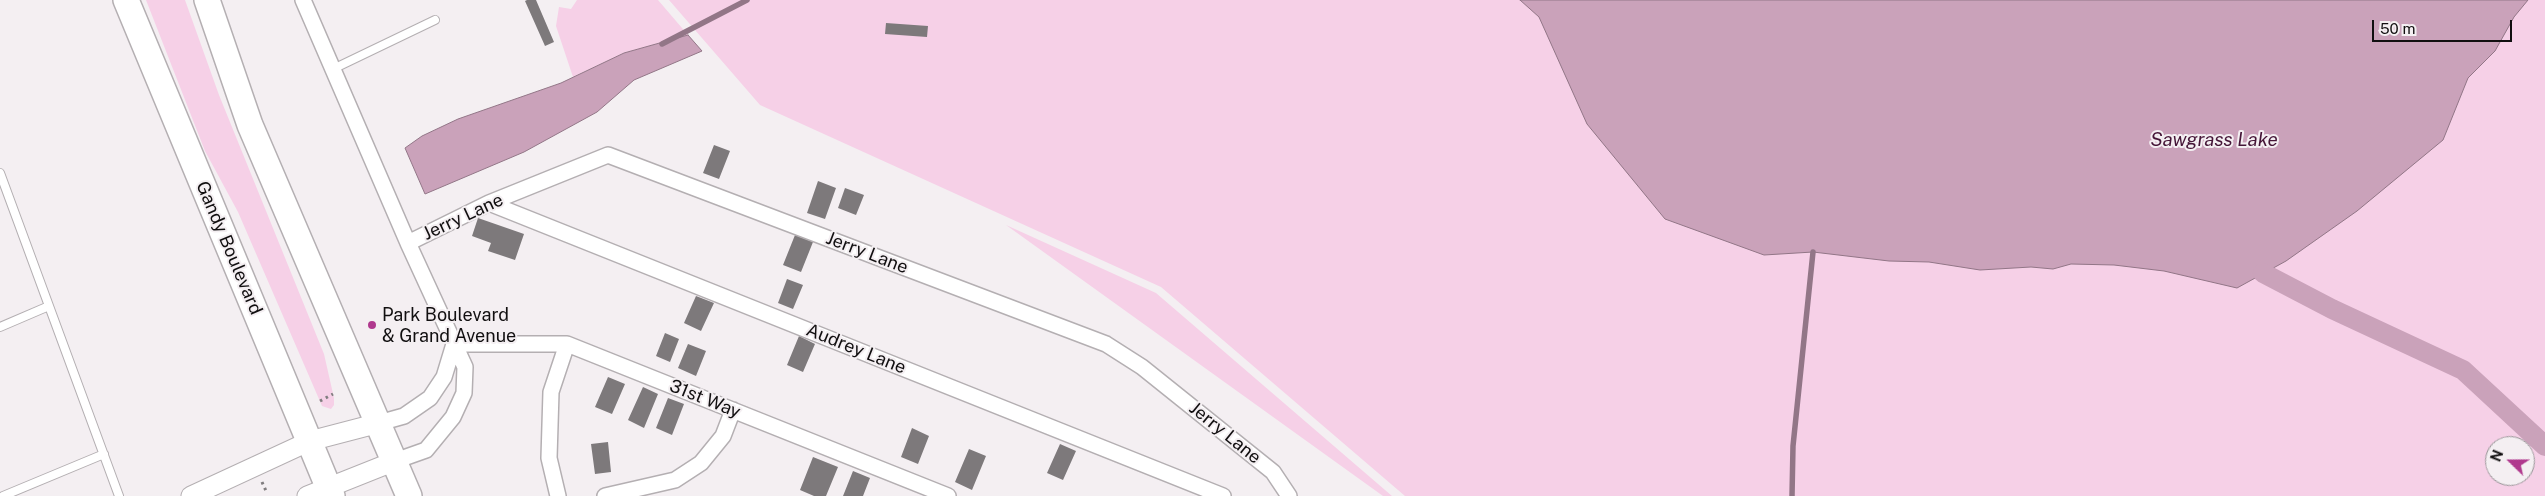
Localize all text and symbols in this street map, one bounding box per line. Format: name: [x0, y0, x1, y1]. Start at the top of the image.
scale bar: [2375, 10, 2515, 42]
text: 50 m: [2380, 20, 2415, 37]
water label: Sawgrass Lake: [2150, 129, 2278, 151]
street label: Gandy Boulevard: [191, 178, 267, 318]
street label: Jerry Lane: [419, 189, 507, 245]
street label: Jerry Lane: [823, 227, 911, 279]
place label: Park Boulevard & Grand Avenue: [382, 304, 516, 346]
marker: Park Boulevard & Grand Avenue: [366, 319, 378, 331]
street label: Audrey Lane: [803, 319, 909, 379]
street label: 31st Way: [666, 375, 744, 423]
street label: Jerry Lane: [1185, 398, 1265, 468]
north arrow: [2485, 436, 2535, 486]
text: N: [2488, 448, 2506, 464]

